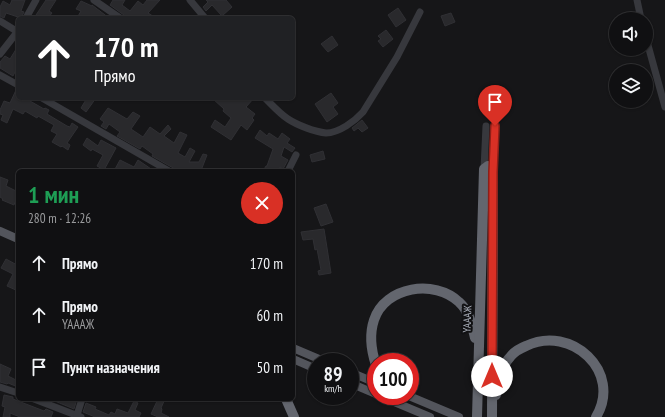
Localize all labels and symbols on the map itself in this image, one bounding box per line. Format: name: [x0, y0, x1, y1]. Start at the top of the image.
pin: [478, 85, 512, 126]
street label: ҮАААЖ: [460, 304, 474, 333]
speed limit sign: 100: [367, 353, 419, 405]
position arrow: [471, 355, 513, 397]

